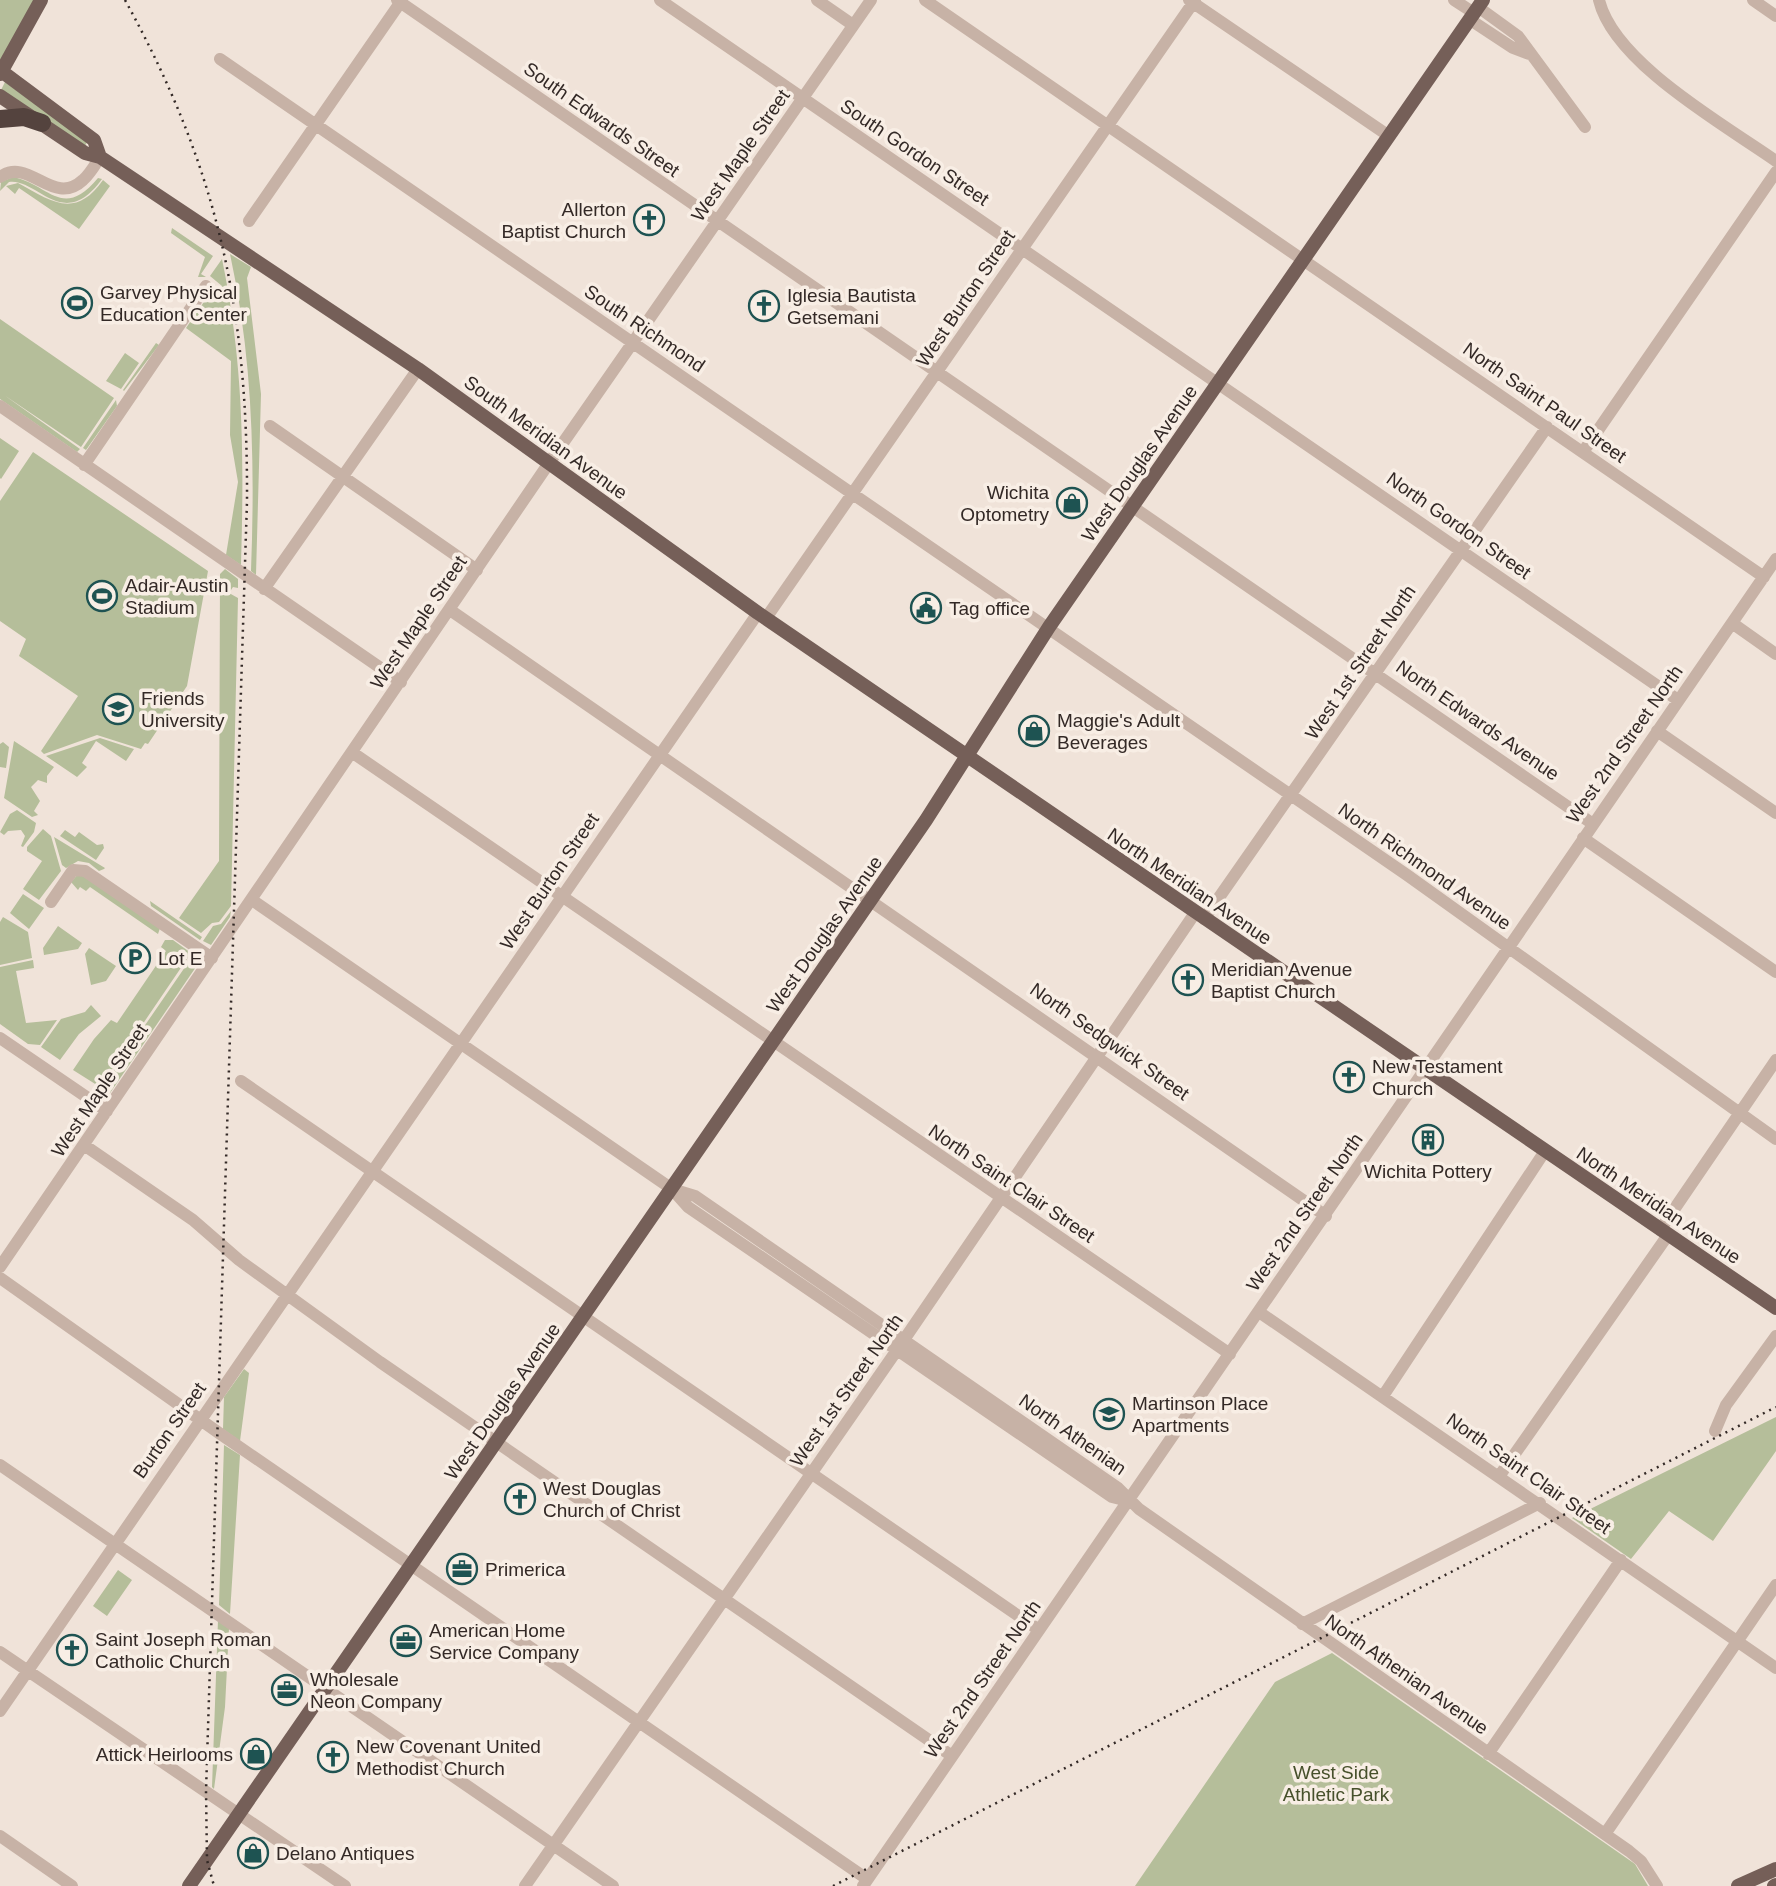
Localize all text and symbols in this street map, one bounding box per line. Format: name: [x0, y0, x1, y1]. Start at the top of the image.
street label: South Edwards Street: [520, 58, 684, 181]
street label: West Maple Street: [687, 85, 794, 225]
street label: South Gordon Street: [837, 95, 993, 210]
place label: Allerton Baptist Church: [501, 199, 626, 242]
church icon: Allerton Baptist Church: [632, 203, 666, 237]
street label: West Burton Street: [912, 225, 1019, 371]
street label: South Richmond: [581, 280, 709, 376]
place label: Garvey Physical Education Center: [100, 282, 247, 325]
place label: Iglesia Bautista Getsemani: [787, 285, 916, 328]
sports icon: Garvey Physical Education Center: [60, 286, 94, 320]
church icon: Iglesia Bautista Getsemani: [747, 289, 781, 323]
street label: North Saint Paul Street: [1459, 338, 1631, 467]
street label: South Meridian Avenue: [460, 371, 631, 504]
street label: West Douglas Avenue: [1077, 381, 1201, 546]
street label: North Gordon Street: [1383, 468, 1535, 583]
place label: Wichita Optometry: [960, 482, 1049, 525]
shop icon: Wichita Optometry: [1055, 486, 1089, 520]
street label: West Maple Street: [366, 551, 471, 693]
place label: Adair-Austin Stadium: [125, 575, 229, 618]
sports icon: Adair-Austin Stadium: [85, 579, 119, 613]
street label: West 1st Street North: [1301, 581, 1420, 743]
public building icon: Tag office: [909, 591, 943, 625]
place label: Tag office: [949, 598, 1030, 619]
street label: North Edwards Avenue: [1392, 656, 1563, 785]
street label: West 2nd Street North: [1562, 661, 1687, 827]
place label: Friends University: [141, 688, 225, 731]
school or university icon: Friends University: [101, 692, 135, 726]
place label: Maggie's Adult Beverages: [1057, 710, 1181, 753]
shop icon: Maggie's Adult Beverages: [1017, 714, 1051, 748]
street label: North Richmond Avenue: [1334, 799, 1515, 934]
street label: West Burton Street: [496, 808, 603, 954]
street label: North Meridian Avenue: [1104, 824, 1276, 949]
street label: West Douglas Avenue: [762, 852, 886, 1017]
parking icon: Lot E: [118, 941, 152, 975]
place label: Lot E: [158, 948, 202, 969]
place label: Meridian Avenue Baptist Church: [1211, 959, 1352, 1002]
church icon: Meridian Avenue Baptist Church: [1171, 963, 1205, 997]
street label: North Sedgwick Street: [1026, 979, 1194, 1105]
street label: West Maple Street: [47, 1019, 152, 1161]
place label: New Testament Church: [1372, 1056, 1503, 1099]
church icon: New Testament Church: [1332, 1060, 1366, 1094]
street label: North Saint Clair Street: [925, 1120, 1099, 1247]
building icon: Wichita Pottery: [1411, 1123, 1445, 1157]
street label: West 2nd Street North: [1242, 1129, 1367, 1295]
street label: North Meridian Avenue: [1573, 1143, 1745, 1268]
place label: Wichita Pottery: [1364, 1161, 1492, 1182]
street label: West 1st Street North: [786, 1310, 907, 1471]
street label: West Douglas Avenue: [440, 1319, 564, 1484]
street label: Burton Street: [129, 1378, 211, 1482]
street label: North Athenian: [1015, 1390, 1130, 1479]
place label: Martinson Place Apartments: [1132, 1393, 1268, 1436]
school or university icon: Martinson Place Apartments: [1092, 1397, 1126, 1431]
street label: North Saint Clair Street: [1443, 1409, 1615, 1538]
place label: West Douglas Church of Christ: [543, 1478, 681, 1521]
church icon: West Douglas Church of Christ: [503, 1482, 537, 1516]
office icon: Primerica: [445, 1552, 479, 1586]
place label: Primerica: [485, 1559, 566, 1580]
street label: West 2nd Street North: [920, 1596, 1045, 1762]
street label: North Athenian Avenue: [1321, 1610, 1492, 1739]
place label: American Home Service Company: [429, 1620, 579, 1663]
office icon: American Home Service Company: [389, 1624, 423, 1658]
place label: Saint Joseph Roman Catholic Church: [95, 1629, 271, 1672]
church icon: Saint Joseph Roman Catholic Church: [55, 1633, 89, 1667]
place label: Wholesale Neon Company: [310, 1669, 443, 1712]
office icon: Wholesale Neon Company: [270, 1673, 304, 1707]
place label: New Covenant United Methodist Church: [356, 1736, 541, 1779]
shop icon: Attick Heirlooms: [239, 1737, 273, 1771]
church icon: New Covenant United Methodist Church: [316, 1740, 350, 1774]
place label: Attick Heirlooms: [96, 1744, 233, 1765]
park label: West Side Athletic Park: [1283, 1762, 1390, 1805]
shop icon: Delano Antiques: [236, 1836, 270, 1870]
place label: Delano Antiques: [276, 1843, 414, 1864]

